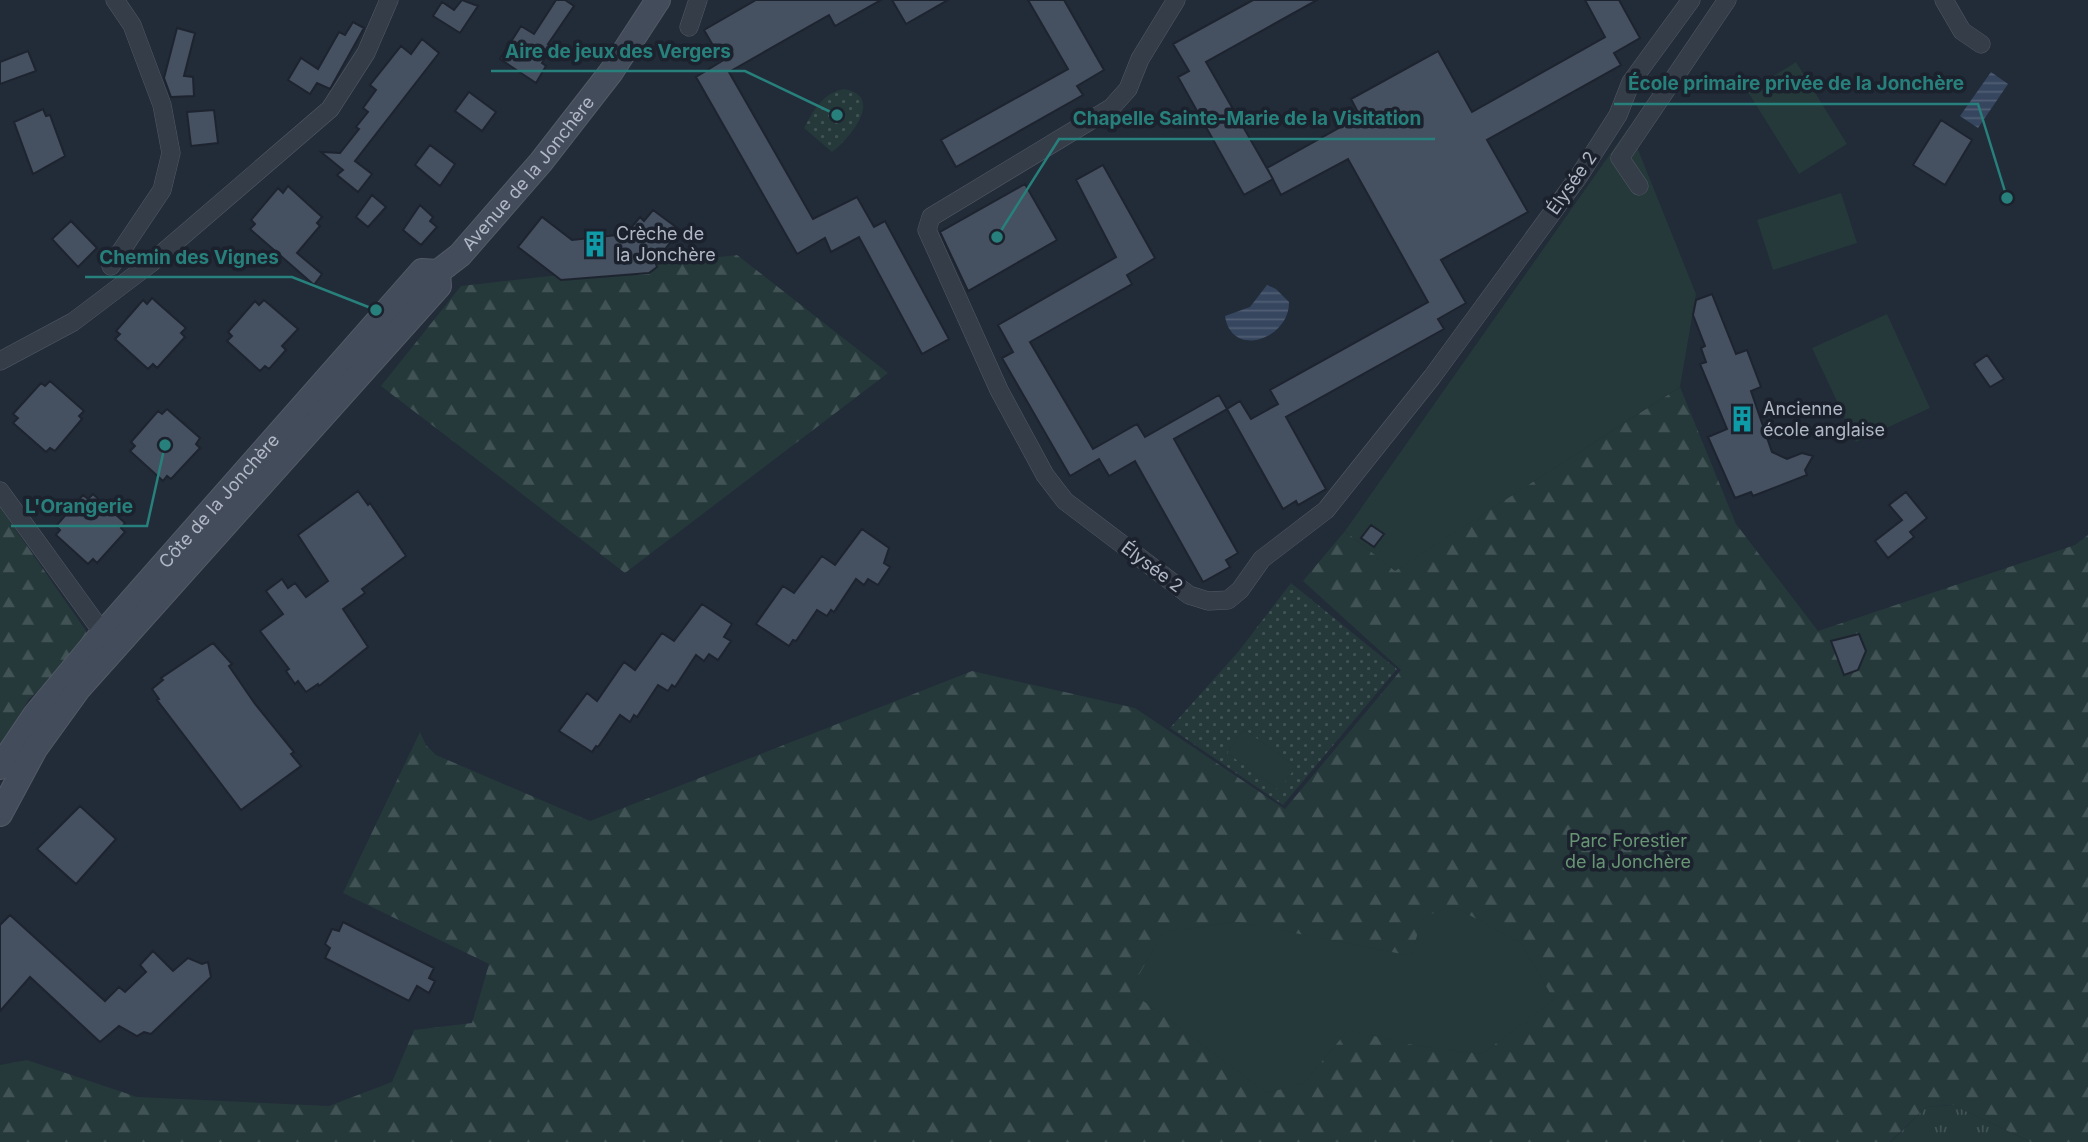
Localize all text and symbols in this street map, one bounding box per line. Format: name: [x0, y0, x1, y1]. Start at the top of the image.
callout: Aire de jeux des Vergers: [491, 31, 745, 71]
text: Aire de jeux des Vergers: [505, 40, 731, 63]
callout: École primaire privée de la Jonchère: [1614, 64, 1978, 104]
text: École primaire privée de la Jonchère: [1628, 72, 1964, 95]
street label: Avenue de la Jonchère: [458, 92, 598, 255]
callout: Chapelle Sainte-Marie de la Visitation: [1059, 99, 1435, 139]
text: Chapelle Sainte-Marie de la Visitation: [1073, 107, 1421, 130]
street label: Élysée 2: [1542, 147, 1601, 218]
place label: Crèche de la Jonchère: [616, 223, 716, 265]
building icon: Crèche de la Jonchère: [580, 229, 610, 259]
callout: Chemin des Vignes: [85, 237, 292, 277]
text: Chemin des Vignes: [99, 246, 279, 269]
place label: Ancienne école anglaise: [1763, 398, 1885, 440]
building icon: Ancienne école anglaise: [1727, 404, 1757, 434]
street label: Côte de la Jonchère: [154, 429, 283, 572]
callout: L'Orangerie: [11, 486, 147, 526]
text: L'Orangerie: [25, 495, 133, 518]
street label: Élysée 2: [1117, 536, 1188, 597]
park label: Parc Forestier de la Jonchère: [1565, 830, 1691, 872]

